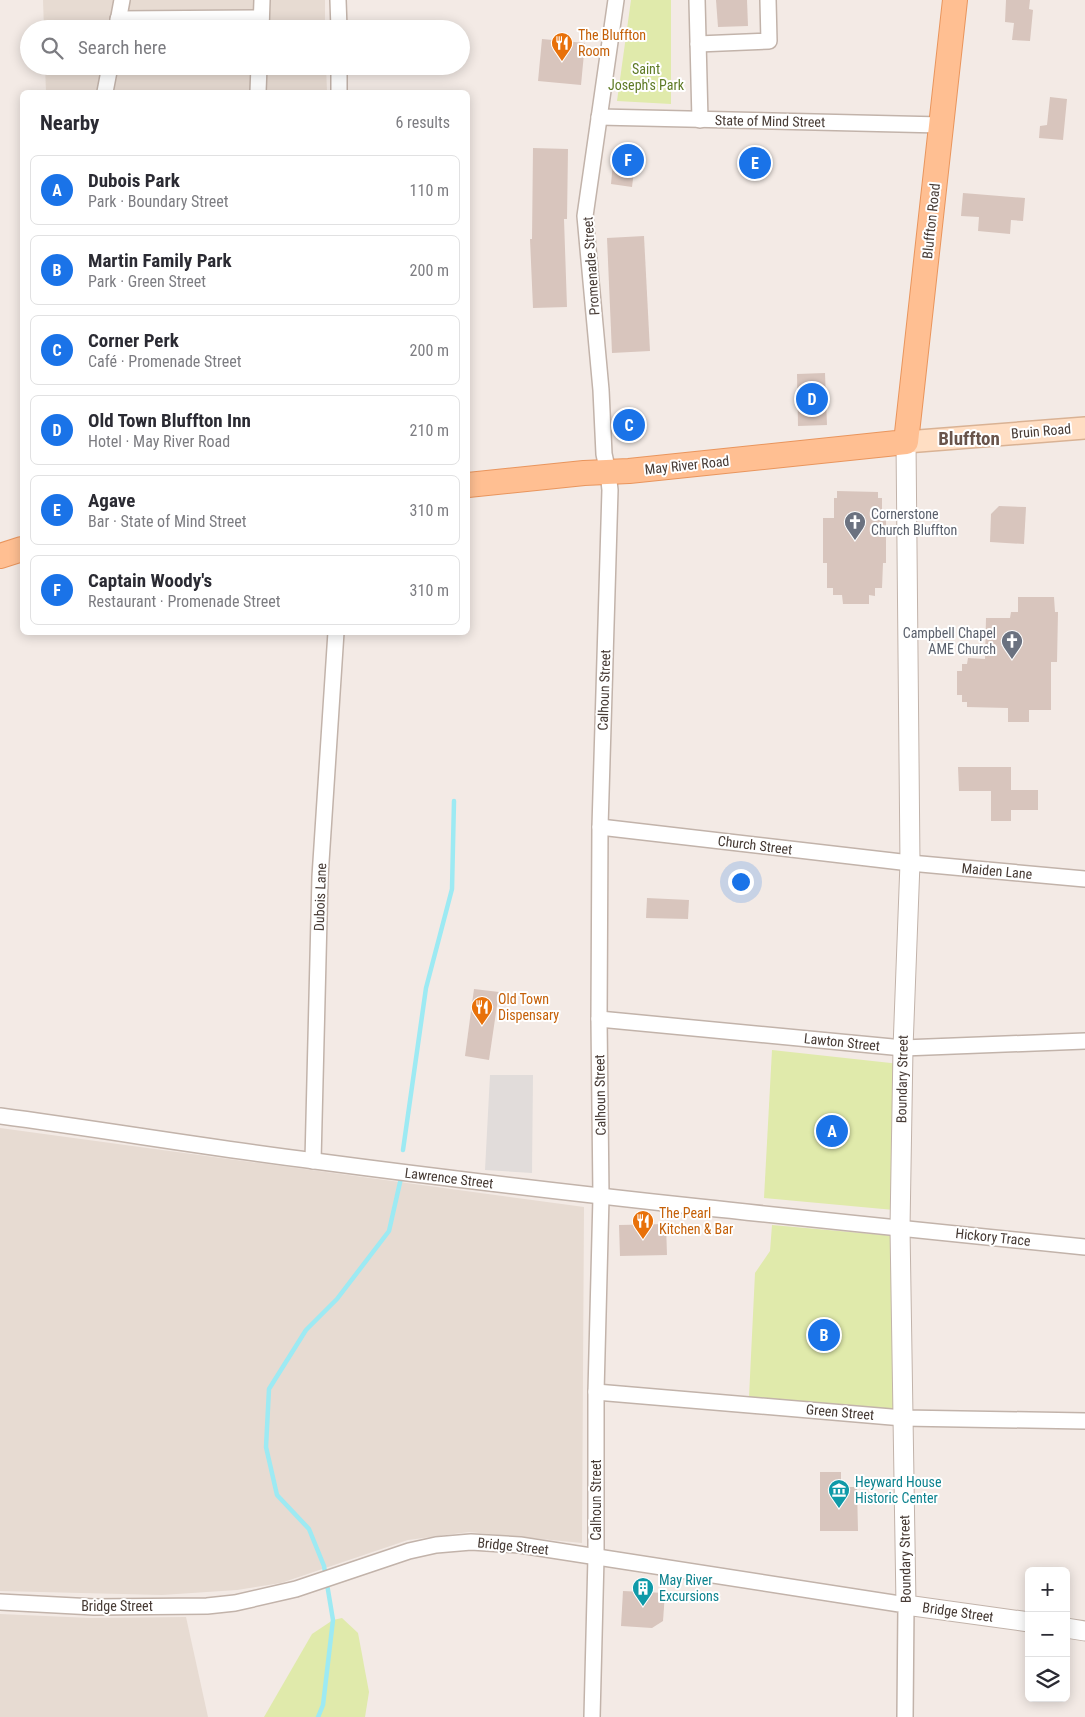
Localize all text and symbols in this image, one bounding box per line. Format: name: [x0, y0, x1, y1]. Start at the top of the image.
search box: [20, 20, 470, 75]
place label: The Bluffton Room: [578, 27, 646, 59]
restaurant icon: The Bluffton Room: [550, 31, 574, 62]
icon: search: [38, 34, 66, 62]
text: Search here: [78, 36, 166, 59]
park label: Saint Joseph's Park: [608, 61, 685, 93]
text: Nearby: [40, 111, 99, 135]
street label: State of Mind Street: [715, 112, 825, 130]
text: 6 results: [395, 113, 450, 132]
pin: F: [612, 141, 644, 179]
pin: E: [739, 144, 771, 182]
text: Dubois Park: [88, 169, 180, 192]
text: A: [52, 181, 62, 200]
text: 110 m: [410, 181, 449, 200]
street label: Bluffton Road: [919, 183, 943, 259]
text: Park · Boundary Street: [88, 192, 228, 211]
street label: Promenade Street: [580, 216, 602, 316]
text: Martin Family Park: [88, 249, 232, 272]
text: B: [53, 261, 61, 280]
text: 200 m: [410, 261, 449, 280]
text: Park · Green Street: [88, 272, 206, 291]
text: Corner Perk: [88, 329, 179, 352]
text: C: [52, 341, 62, 360]
text: 200 m: [410, 341, 449, 360]
text: Café · Promenade Street: [88, 352, 242, 371]
pin: D: [796, 380, 828, 418]
pin: C: [613, 406, 645, 444]
text: Old Town Bluffton Inn: [88, 409, 251, 432]
street label: Bruin Road: [1010, 420, 1072, 442]
text: D: [52, 421, 62, 440]
text: 210 m: [410, 421, 449, 440]
district label: Bluffton: [938, 427, 1000, 450]
text: Hotel · May River Road: [88, 432, 230, 451]
street label: May River Road: [644, 453, 730, 477]
text: Agave: [88, 489, 135, 512]
text: E: [53, 501, 61, 520]
text: 310 m: [410, 501, 449, 520]
place label: Cornerstone Church Bluffton: [871, 506, 957, 538]
church icon: Cornerstone Church Bluffton: [843, 510, 867, 541]
text: Bar · State of Mind Street: [88, 512, 247, 531]
text: Captain Woody's: [88, 569, 212, 592]
text: F: [53, 581, 61, 600]
text: 310 m: [410, 581, 449, 600]
text: Restaurant · Promenade Street: [88, 592, 281, 611]
place label: Campbell Chapel AME Church: [903, 625, 996, 657]
church icon: Campbell Chapel AME Church: [1000, 629, 1024, 660]
street label: Calhoun Street: [595, 649, 613, 731]
street label: Church Street: [717, 832, 793, 858]
street label: Maiden Lane: [961, 860, 1033, 882]
street label: Dubois Lane: [311, 862, 329, 931]
your location: [728, 869, 754, 895]
place label: Old Town Dispensary: [498, 991, 559, 1023]
restaurant icon: Old Town Dispensary: [470, 995, 494, 1026]
street label: Lawton Street: [803, 1030, 881, 1054]
street label: Boundary Street: [893, 1035, 911, 1123]
street label: Calhoun Street: [591, 1054, 609, 1136]
pin: A: [816, 1112, 848, 1150]
street label: Lawrence Street: [404, 1165, 494, 1191]
place label: The Pearl Kitchen & Bar: [659, 1205, 733, 1237]
restaurant icon: The Pearl Kitchen & Bar: [631, 1209, 655, 1240]
street label: Hickory Trace: [955, 1225, 1032, 1249]
pin: B: [808, 1316, 840, 1354]
street label: Green Street: [805, 1401, 875, 1423]
street label: Calhoun Street: [588, 1459, 604, 1541]
place label: Heyward House Historic Center: [855, 1474, 942, 1506]
museum icon: Heyward House Historic Center: [827, 1478, 851, 1509]
street label: Boundary Street: [896, 1515, 914, 1603]
street label: Bridge Street: [477, 1534, 549, 1558]
map controls: [1025, 1567, 1070, 1702]
button: +: [1025, 1567, 1070, 1612]
place label: May River Excursions: [659, 1572, 719, 1604]
building icon: May River Excursions: [631, 1576, 655, 1607]
street label: Bridge Street: [81, 1598, 153, 1614]
street label: Bridge Street: [921, 1599, 995, 1625]
button: −: [1025, 1612, 1070, 1657]
button: layers: [1025, 1657, 1070, 1702]

